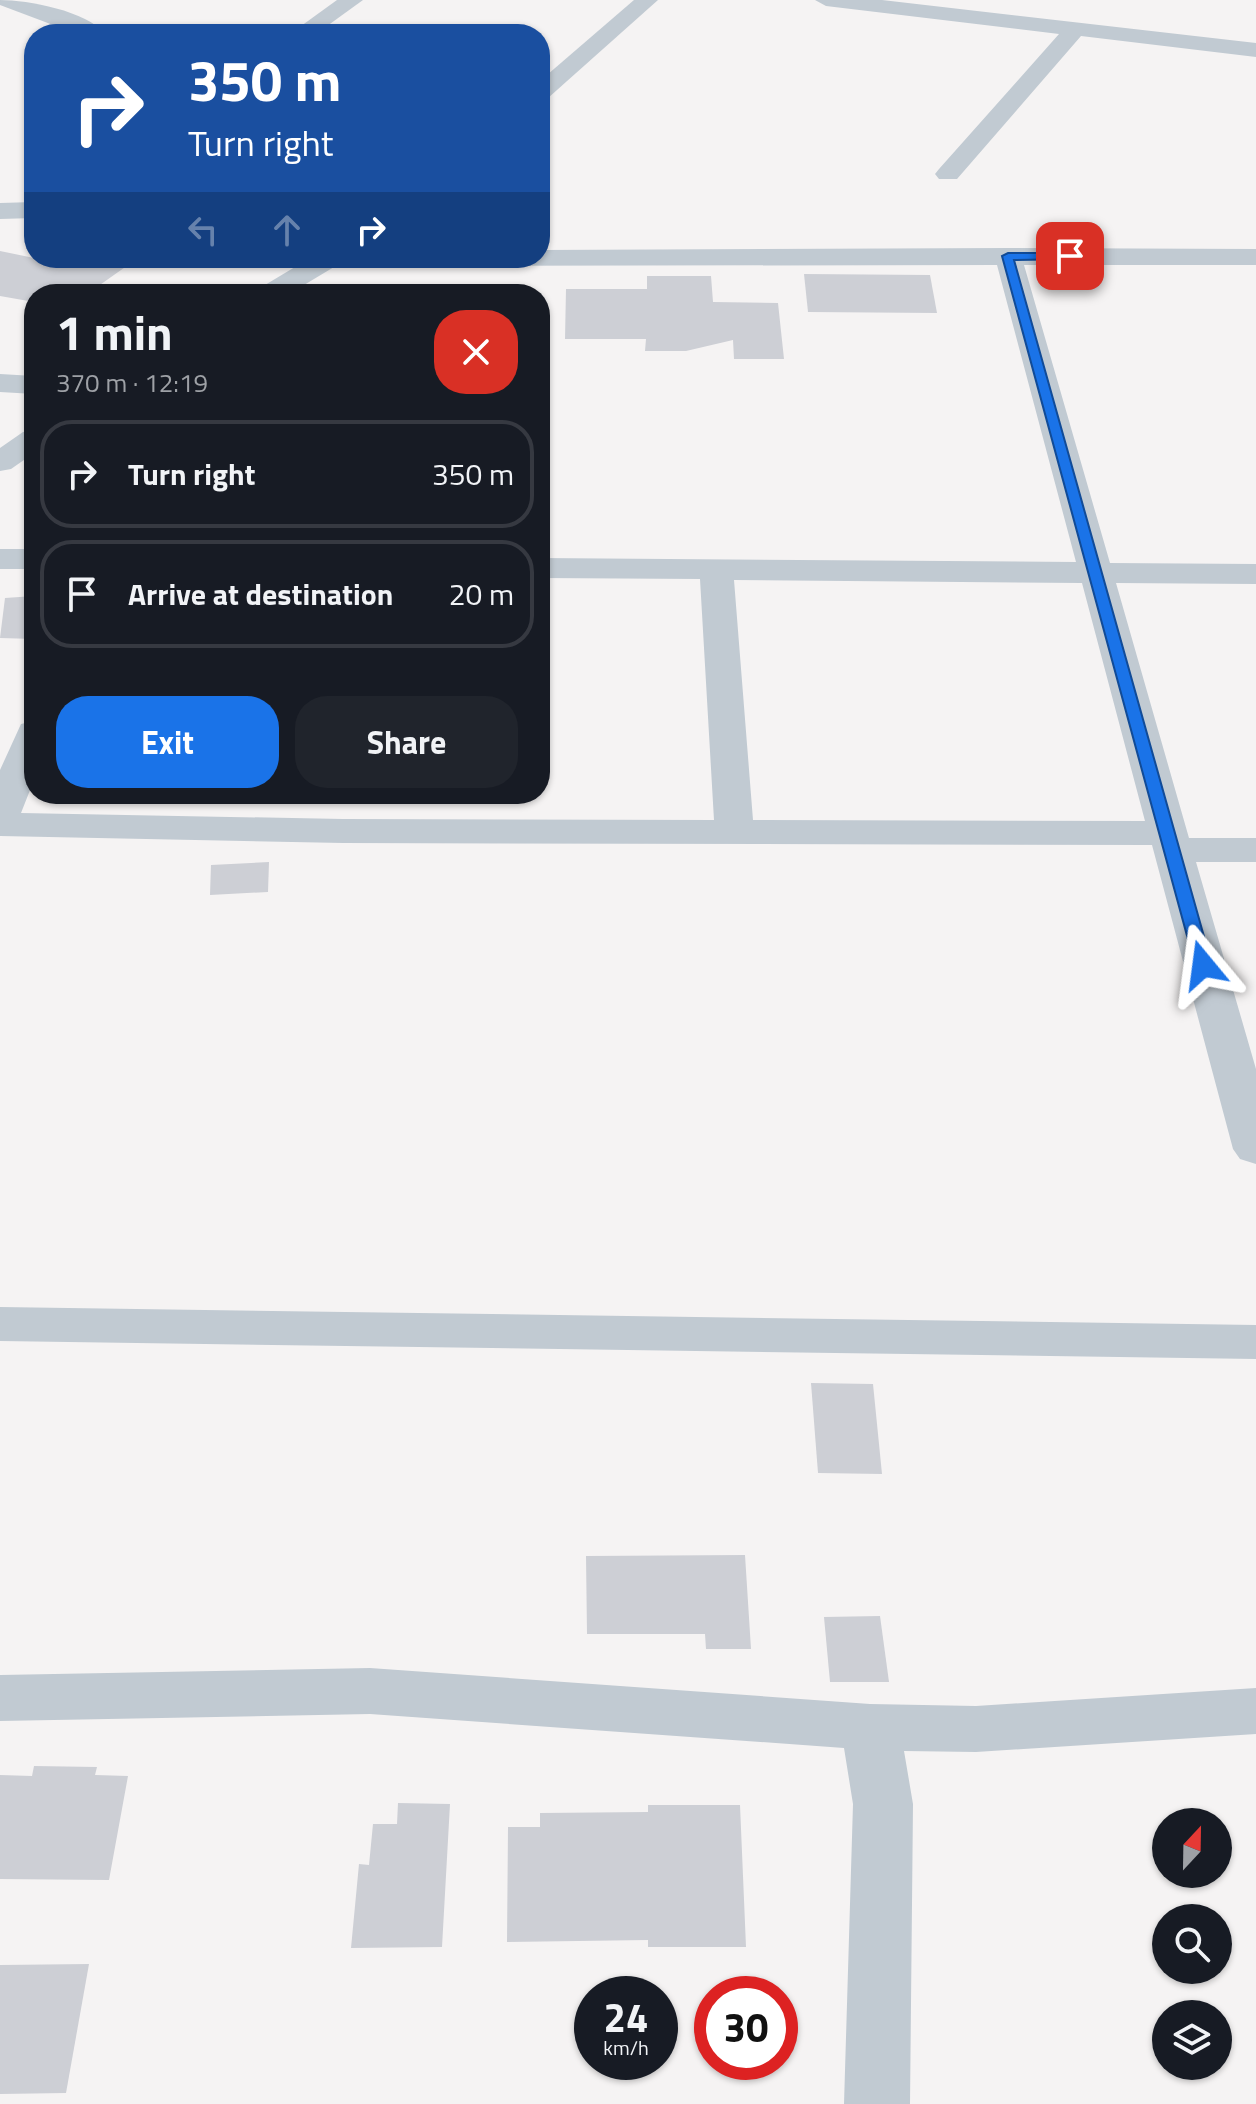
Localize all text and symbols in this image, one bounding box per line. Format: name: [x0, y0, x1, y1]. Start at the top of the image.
text: 350 m: [188, 38, 341, 123]
icon: right: [56, 56, 160, 160]
text: Turn right: [188, 115, 333, 170]
icon: left: [181, 208, 225, 252]
icon: ahead: [265, 208, 309, 252]
icon: right: [349, 208, 393, 252]
pin: [1036, 222, 1104, 290]
icon: arrive: [1048, 234, 1092, 278]
text: 1 min: [56, 296, 173, 369]
button: close: [434, 310, 518, 394]
text: 370 m · 12:19: [56, 363, 208, 402]
text: Turn right: [128, 451, 256, 497]
text: 350 m: [432, 451, 514, 497]
icon: right: [60, 452, 104, 496]
text: Arrive at destination: [128, 571, 393, 617]
text: 20 m: [449, 571, 514, 617]
icon: arrive: [60, 572, 104, 616]
button: Exit: [56, 696, 279, 788]
button: Share: [295, 696, 518, 788]
position arrow: [1161, 923, 1245, 1007]
north arrow: [1152, 1808, 1232, 1888]
map controls: [1152, 1808, 1232, 2080]
button: search: [1152, 1904, 1232, 1984]
speed limit sign: 30: [694, 1976, 798, 2080]
text: 24: [604, 1987, 648, 2048]
button: layers: [1152, 2000, 1232, 2080]
text: km/h: [603, 2032, 649, 2063]

